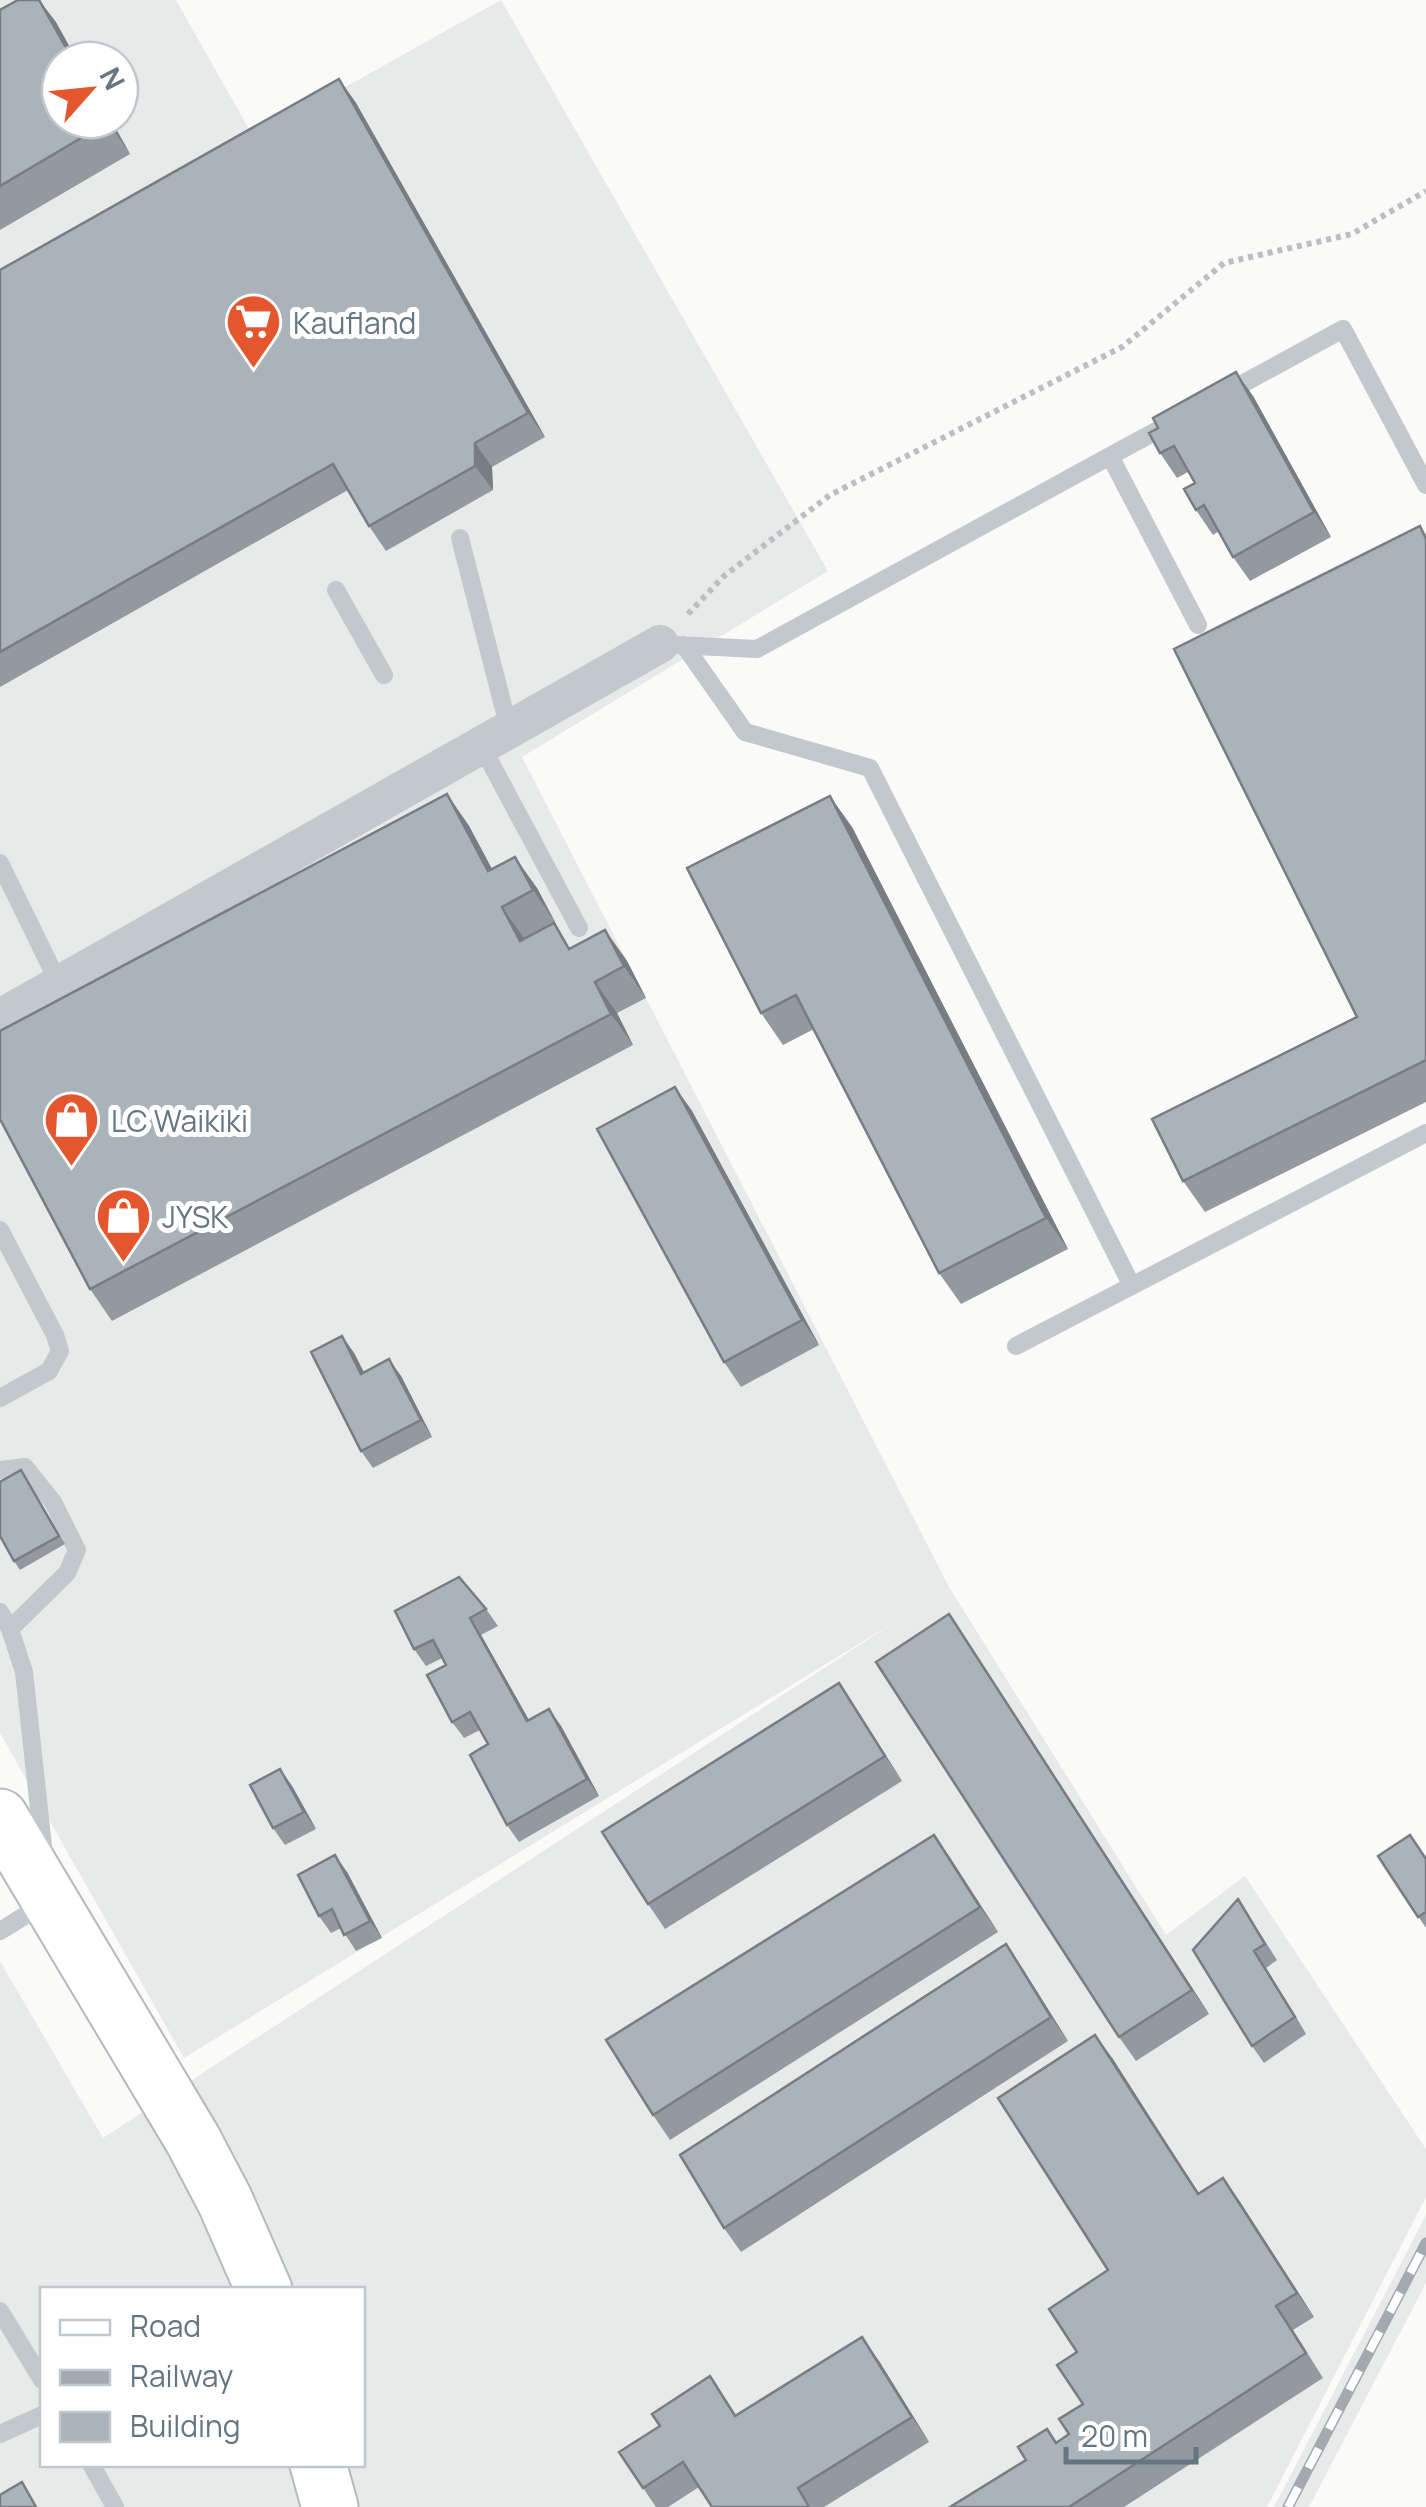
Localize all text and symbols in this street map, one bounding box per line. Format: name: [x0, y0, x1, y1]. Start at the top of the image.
north arrow: [40, 40, 140, 140]
text: N: [92, 61, 135, 96]
supermarket icon: Kaufland: [224, 292, 284, 371]
place label: Kaufland: [293, 302, 416, 343]
shop icon: LC Waikiki: [42, 1090, 102, 1169]
place label: LC Waikiki: [111, 1100, 248, 1141]
shop icon: JYSK: [93, 1186, 153, 1265]
place label: JYSK: [162, 1196, 228, 1237]
legend: [40, 2287, 365, 2467]
text: Road: [130, 2305, 201, 2346]
text: Railway: [130, 2355, 233, 2396]
scale bar: [1066, 2402, 1196, 2464]
text: Building: [130, 2405, 241, 2446]
text: 20 m: [1081, 2415, 1148, 2456]

